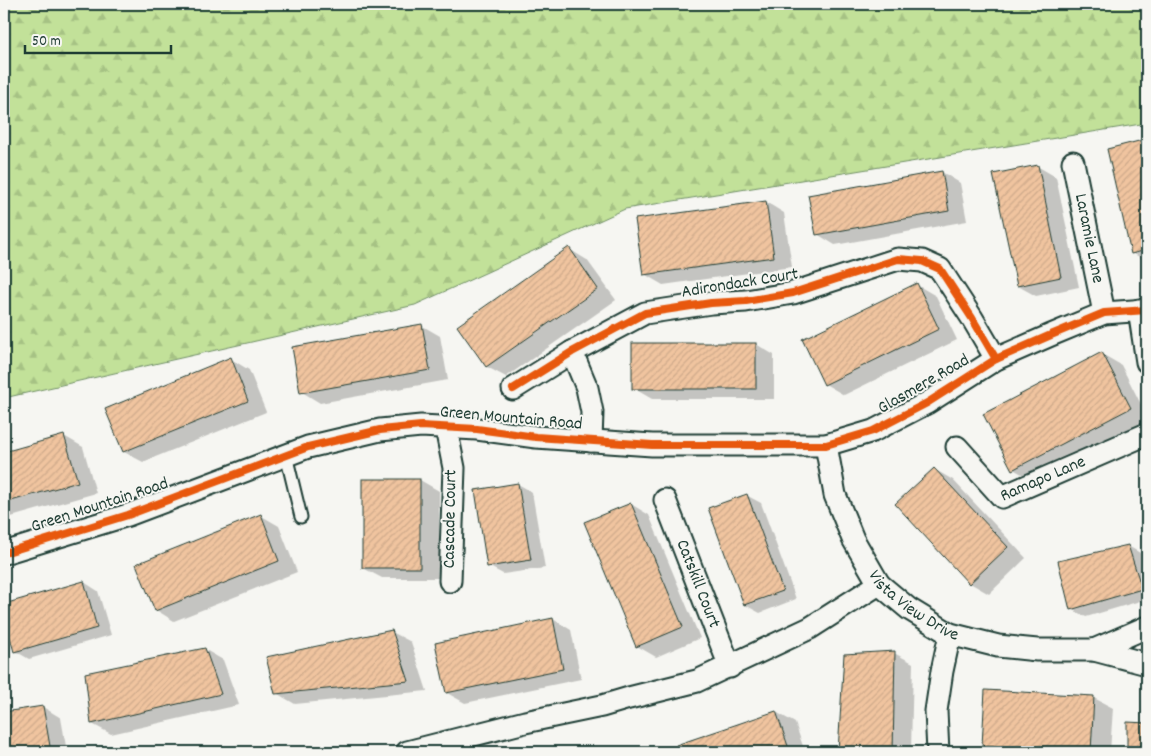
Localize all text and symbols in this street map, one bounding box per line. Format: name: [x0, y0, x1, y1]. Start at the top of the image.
scale bar: [25, 22, 171, 54]
text: 50 m: [32, 31, 61, 53]
street label: Laramie Lane: [1067, 191, 1110, 285]
street label: Adirondack Court: [680, 262, 801, 306]
street label: Glasmere Road: [874, 349, 974, 421]
street label: Green Mountain Road: [439, 400, 583, 438]
street label: Ramapo Lane: [997, 450, 1090, 509]
street label: Cascade Court: [438, 469, 464, 569]
street label: Green Mountain Road: [28, 472, 172, 540]
street label: Catskill Court: [669, 536, 726, 632]
street label: Vista View Drive: [861, 566, 961, 648]

